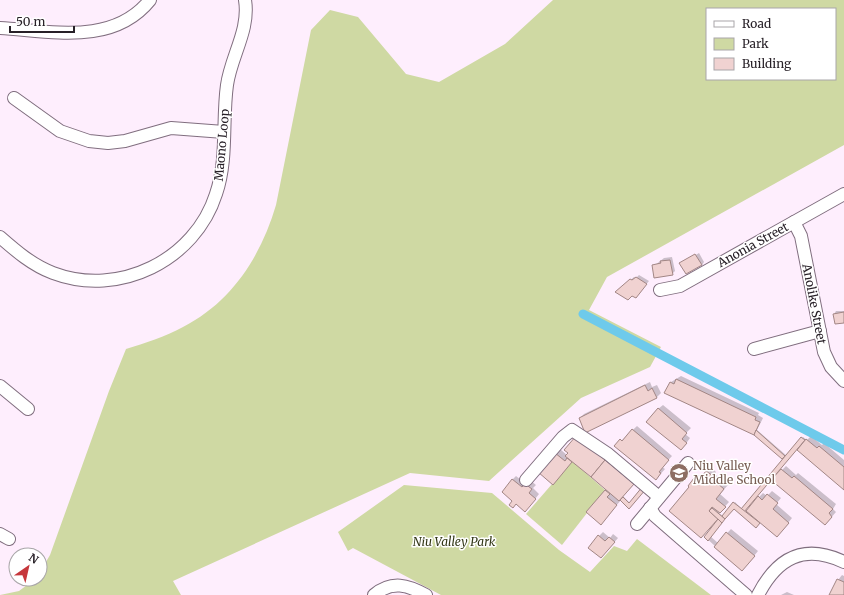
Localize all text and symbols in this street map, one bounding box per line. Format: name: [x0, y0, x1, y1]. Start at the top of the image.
scale bar: [10, 8, 74, 34]
legend: [706, 8, 836, 80]
text: 50 m: [16, 14, 45, 29]
text: Road: [742, 16, 771, 31]
text: Park: [742, 36, 769, 51]
text: Building: [742, 56, 792, 71]
street label: Maono Loop: [211, 108, 232, 182]
street label: Anonia Street: [714, 219, 791, 271]
street label: Anolike Street: [799, 261, 830, 346]
place label: Niu Valley Middle School: [693, 458, 775, 487]
school or university icon: Niu Valley Middle School: [668, 462, 690, 484]
park label: Niu Valley Park: [413, 534, 496, 549]
north arrow: [8, 547, 48, 587]
text: N: [26, 550, 41, 567]

